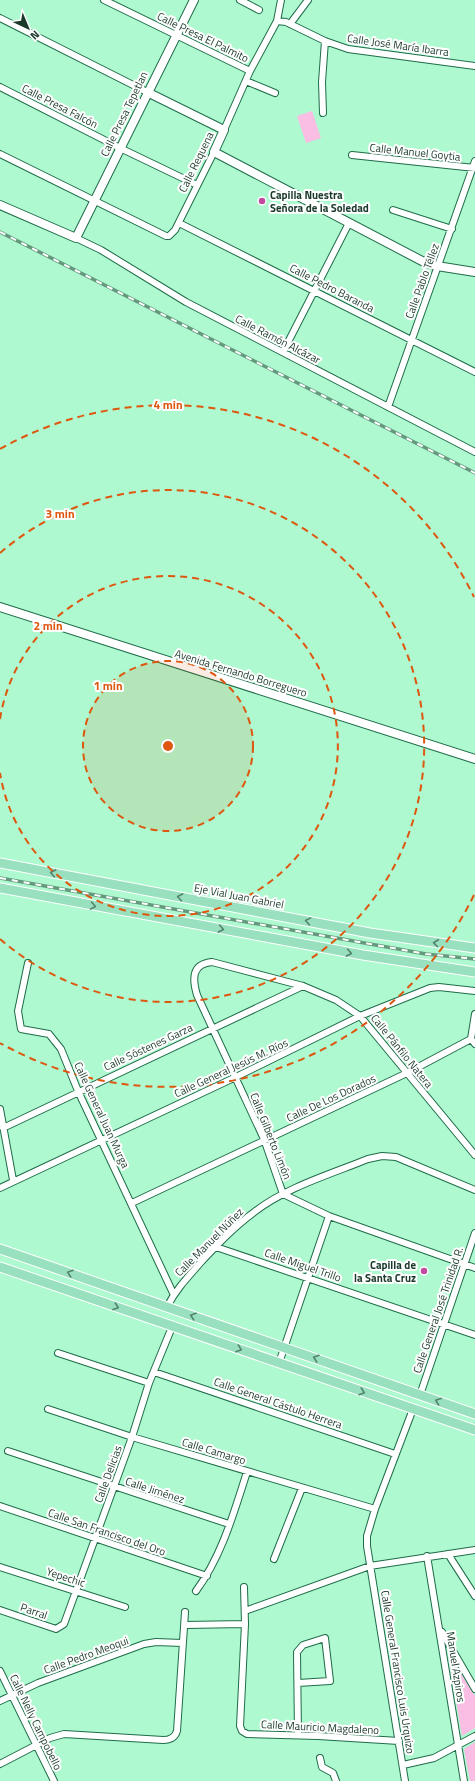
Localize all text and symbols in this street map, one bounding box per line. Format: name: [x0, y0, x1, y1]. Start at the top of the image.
north arrow: [8, 8, 48, 48]
street label: Calle Presa El Palmito: [154, 8, 252, 66]
text: N: [27, 27, 43, 44]
street label: Calle José María Ibarra: [346, 30, 450, 60]
street label: Calle Presa Tepetlan: [96, 69, 152, 159]
street label: Calle Presa Falcón: [19, 80, 101, 132]
street label: Calle Requena: [174, 129, 218, 195]
street label: Calle Manuel Goytia: [369, 139, 462, 165]
place label: Capilla Nuestra Señora de la Soledad: [270, 187, 369, 216]
marker: Capilla Nuestra Señora de la Soledad: [257, 196, 267, 206]
street label: Calle Pablo Téllez: [401, 241, 443, 321]
street label: Calle Pedro Baranda: [287, 260, 378, 316]
street label: Calle Ramón Alcázar: [233, 311, 324, 368]
text: 4 min: [153, 395, 183, 414]
text: 3 min: [45, 504, 75, 523]
text: 2 min: [33, 616, 63, 635]
street label: Avenida Fernando Borreguero: [173, 645, 309, 701]
text: 1 min: [93, 676, 123, 695]
centre of rings: [161, 739, 175, 753]
one-way arrow: [50, 869, 56, 878]
street label: Eje Vial Juan Gabriel: [193, 879, 285, 913]
one-way arrow: [177, 894, 183, 902]
one-way arrow: [90, 901, 97, 909]
one-way arrow: [305, 917, 311, 926]
one-way arrow: [218, 924, 224, 933]
one-way arrow: [433, 939, 439, 948]
one-way arrow: [346, 948, 352, 957]
street label: Calle Pánfilo Natera: [367, 1011, 437, 1092]
street label: Calle Sóstenes Garza: [101, 1019, 196, 1075]
street label: Calle General Jesús M. Ríos: [171, 1035, 291, 1101]
street label: Calle General Juan Murga: [70, 1059, 134, 1171]
street label: Calle De Los Dorados: [284, 1070, 378, 1126]
street label: Calle Gilberto Limón: [246, 1090, 296, 1182]
street label: Calle Manuel Núñez: [171, 1204, 247, 1280]
street label: Calle Miguel Trillo: [262, 1244, 344, 1286]
street label: Calle General José Trinidad R.: [409, 1245, 467, 1375]
place label: Capilla de la Santa Cruz: [354, 1257, 416, 1286]
marker: Capilla de la Santa Cruz: [419, 1266, 429, 1276]
one-way arrow: [66, 1269, 73, 1278]
one-way arrow: [113, 1302, 120, 1311]
one-way arrow: [189, 1312, 196, 1320]
one-way arrow: [236, 1345, 243, 1353]
one-way arrow: [312, 1354, 319, 1363]
street label: Calle General Cástulo Herrera: [212, 1373, 345, 1433]
one-way arrow: [358, 1387, 365, 1395]
one-way arrow: [435, 1397, 442, 1406]
street label: Calle Camargo: [180, 1434, 248, 1468]
street label: Calle Delicias: [90, 1443, 126, 1505]
street label: Calle Jiménez: [123, 1473, 187, 1507]
street label: Calle San Francisco del Oro: [46, 1504, 168, 1560]
street label: Yepechic: [45, 1563, 88, 1591]
street label: Calle General Francisco Luis Urquizo: [377, 1589, 419, 1755]
street label: Parral: [18, 1599, 50, 1623]
street label: Manuel Azpiros: [443, 1630, 469, 1704]
street label: Calle Pedro Meoqui: [41, 1632, 131, 1678]
street label: Calle Nelly Campobello: [6, 1671, 66, 1773]
street label: Calle Mauricio Magdaleno: [260, 1716, 380, 1738]

